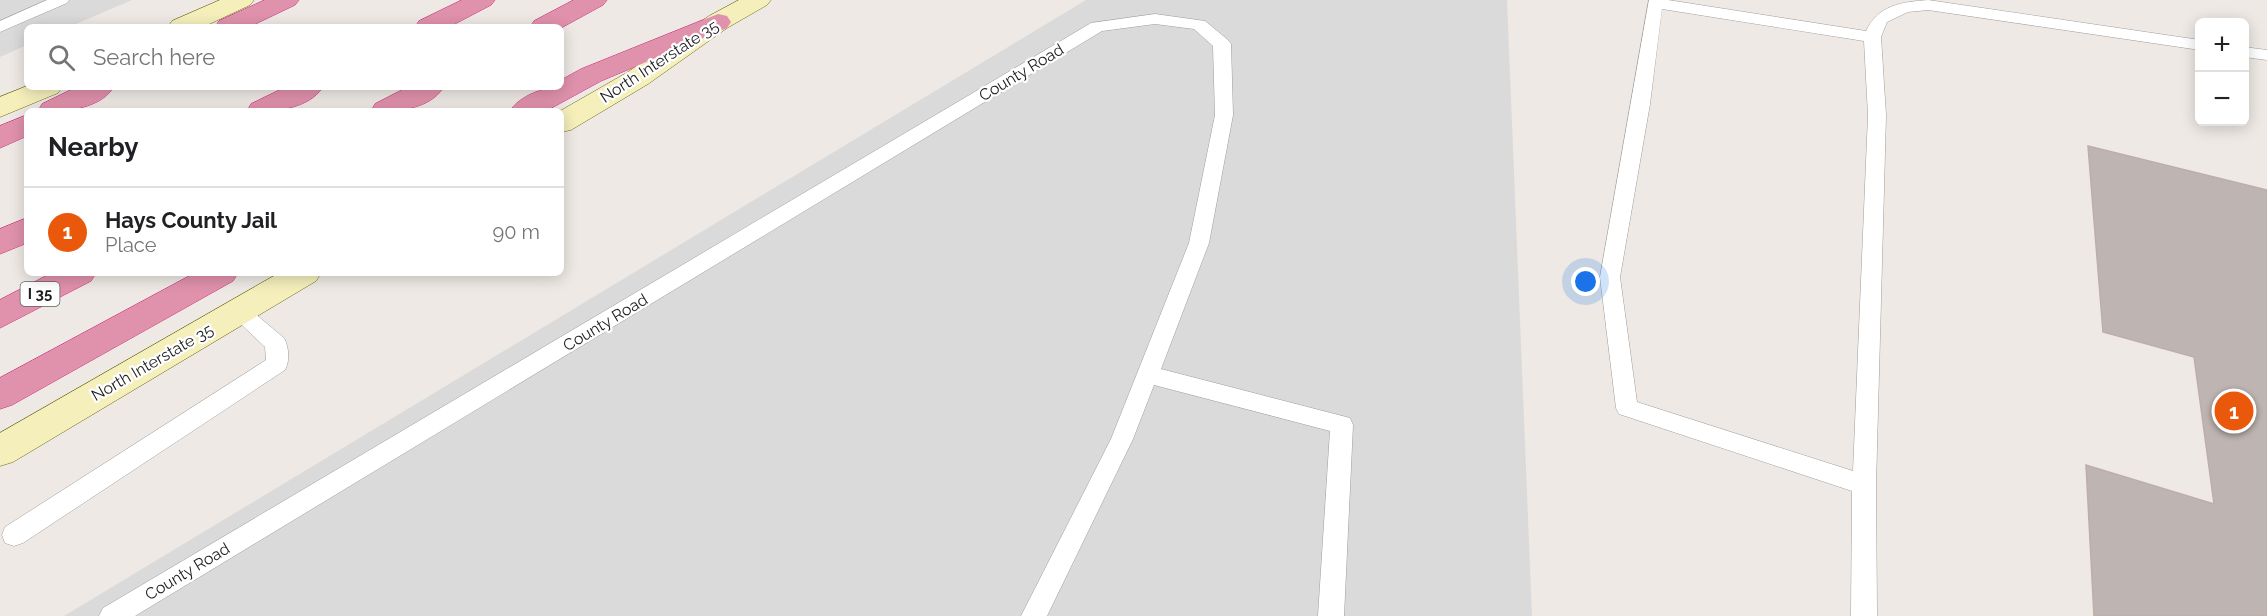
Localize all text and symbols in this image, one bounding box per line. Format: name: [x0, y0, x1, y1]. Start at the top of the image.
street label: North Interstate 35: [597, 16, 722, 107]
map controls: [2195, 18, 2249, 126]
button: +: [2195, 18, 2249, 72]
search box: [24, 24, 564, 90]
street label: County Road: [976, 40, 1067, 105]
icon: search: [45, 41, 78, 74]
text: Search here: [93, 44, 215, 70]
button: −: [2195, 72, 2249, 126]
text: Nearby: [48, 132, 138, 162]
text: Hays County Jail: [105, 207, 277, 233]
text: 1: [63, 220, 72, 244]
text: 90 m: [493, 220, 540, 244]
text: Place: [105, 233, 156, 257]
your location: [1571, 267, 1600, 296]
road number: I 35: [20, 282, 60, 306]
street label: County Road: [560, 290, 651, 355]
street label: North Interstate 35: [88, 320, 217, 405]
pin: 1: [2214, 388, 2254, 434]
street label: County Road: [142, 539, 233, 604]

